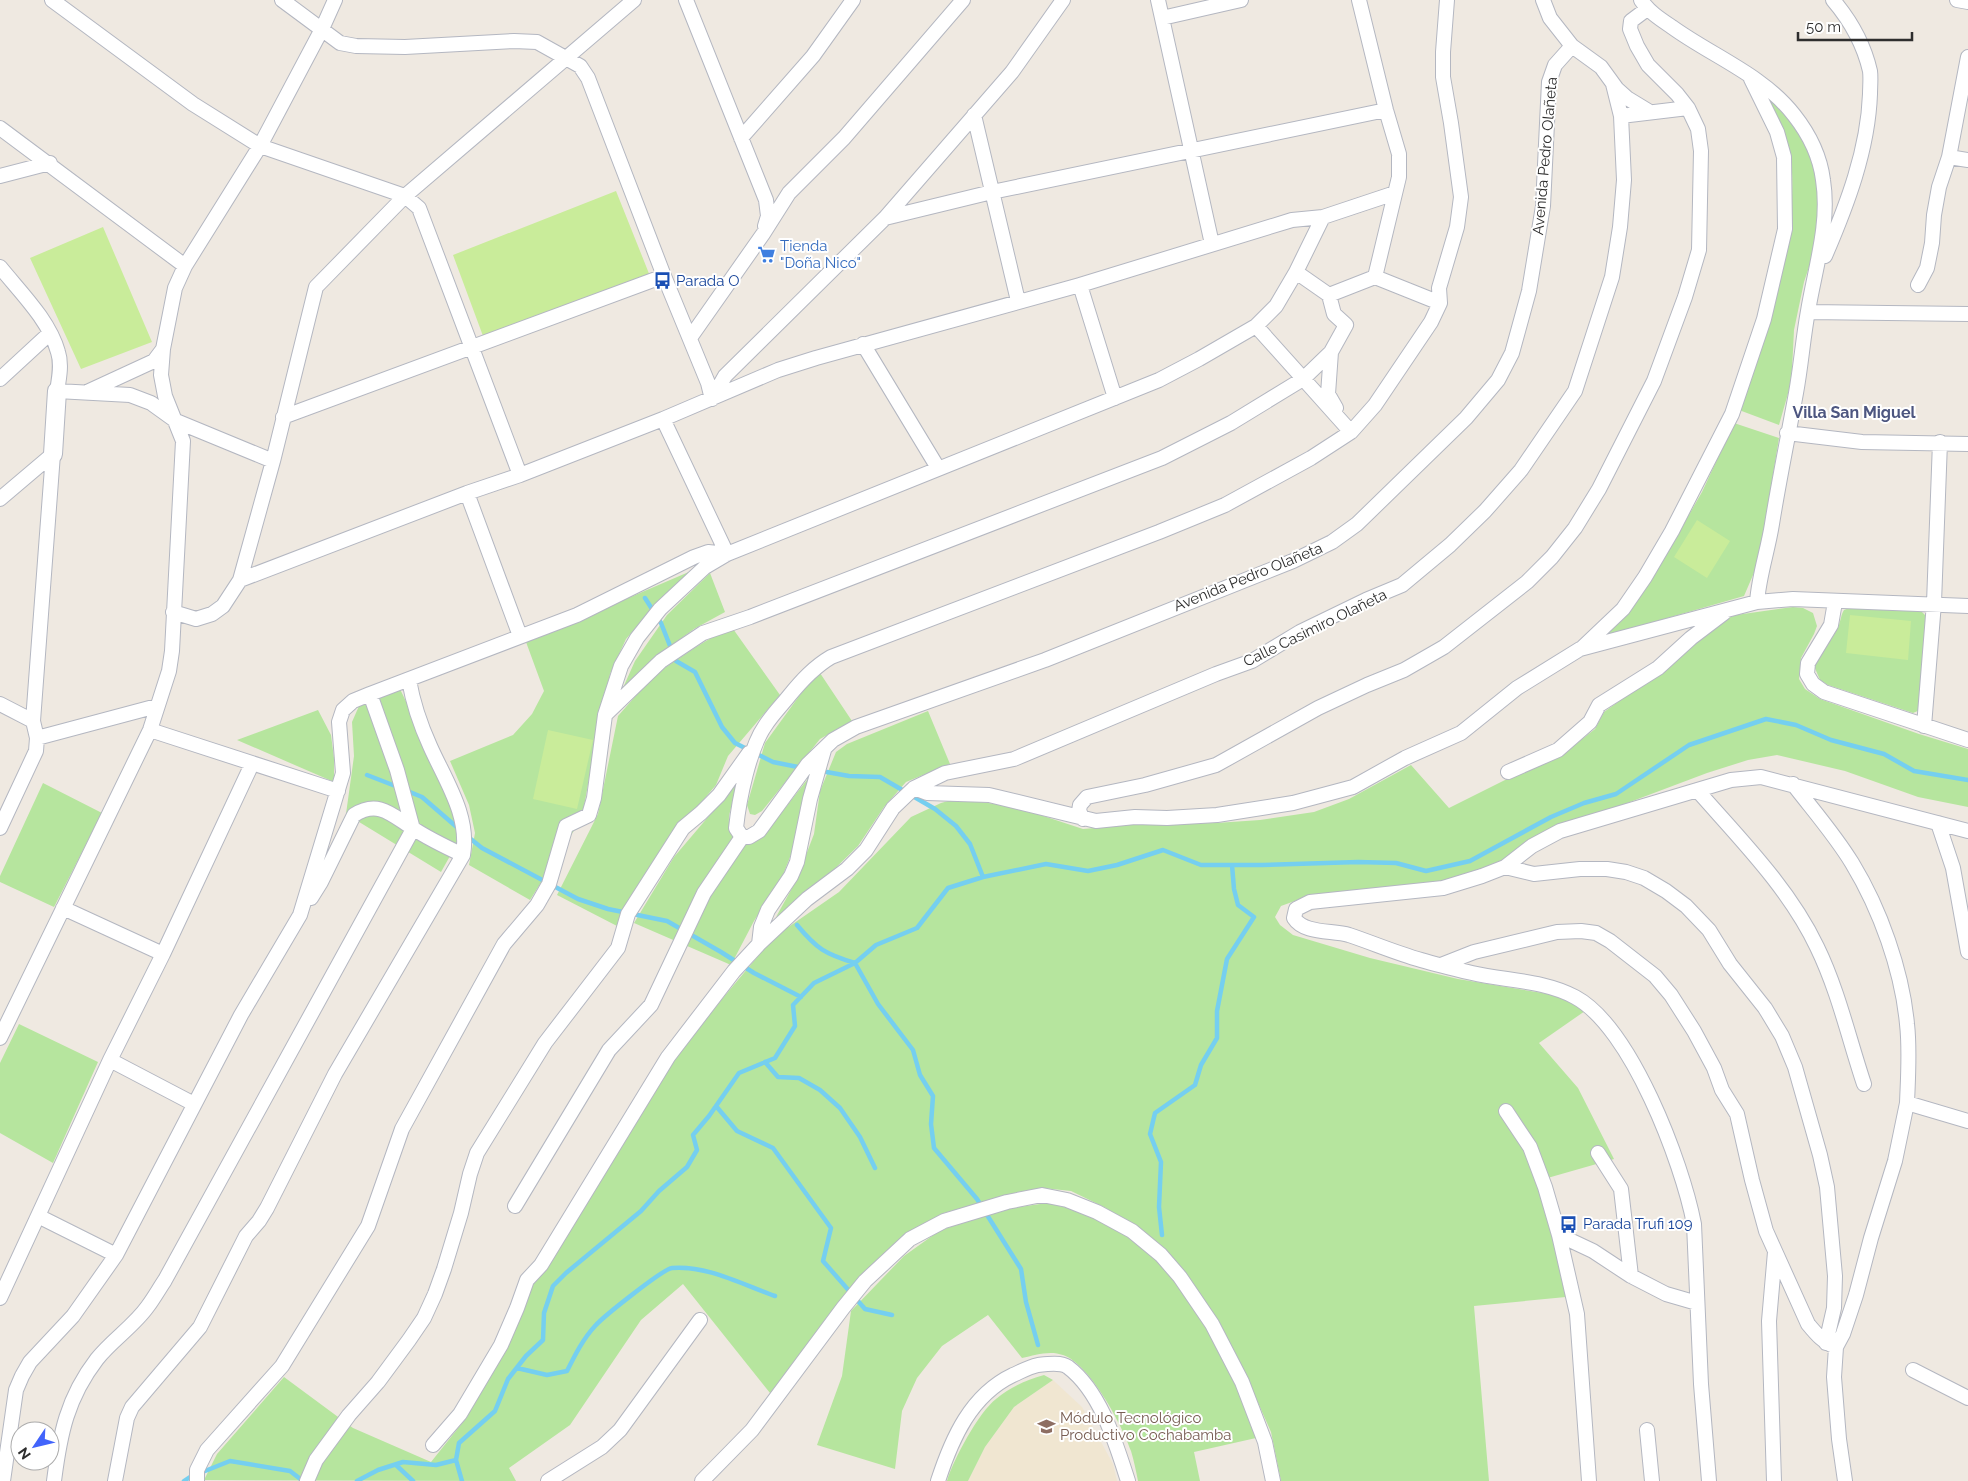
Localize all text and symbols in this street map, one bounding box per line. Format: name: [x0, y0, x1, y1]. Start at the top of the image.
scale bar: [1798, 10, 1912, 42]
text: 50 m: [1806, 18, 1841, 36]
street label: Avenida Pedro Olañeta: [1529, 76, 1561, 236]
place label: Tienda "Doña Nico": [780, 237, 861, 272]
supermarket icon: Tienda "Doña Nico": [756, 245, 776, 265]
bus stop icon: Parada O: [652, 271, 672, 291]
place label: Parada O: [676, 272, 739, 290]
district label: Villa San Miguel: [1792, 403, 1916, 422]
street label: Avenida Pedro Olañeta: [1171, 539, 1325, 615]
street label: Calle Casimiro Olañeta: [1240, 585, 1390, 671]
bus stop icon: Parada Trufi 109: [1559, 1214, 1579, 1234]
place label: Parada Trufi 109: [1583, 1215, 1693, 1233]
place label: Módulo Tecnológico Productivo Cochabamba: [1060, 1409, 1232, 1444]
school or university icon: Módulo Tecnológico Productivo Cochabamba: [1036, 1417, 1056, 1437]
north arrow: [10, 1421, 60, 1471]
text: N: [15, 1444, 34, 1462]

